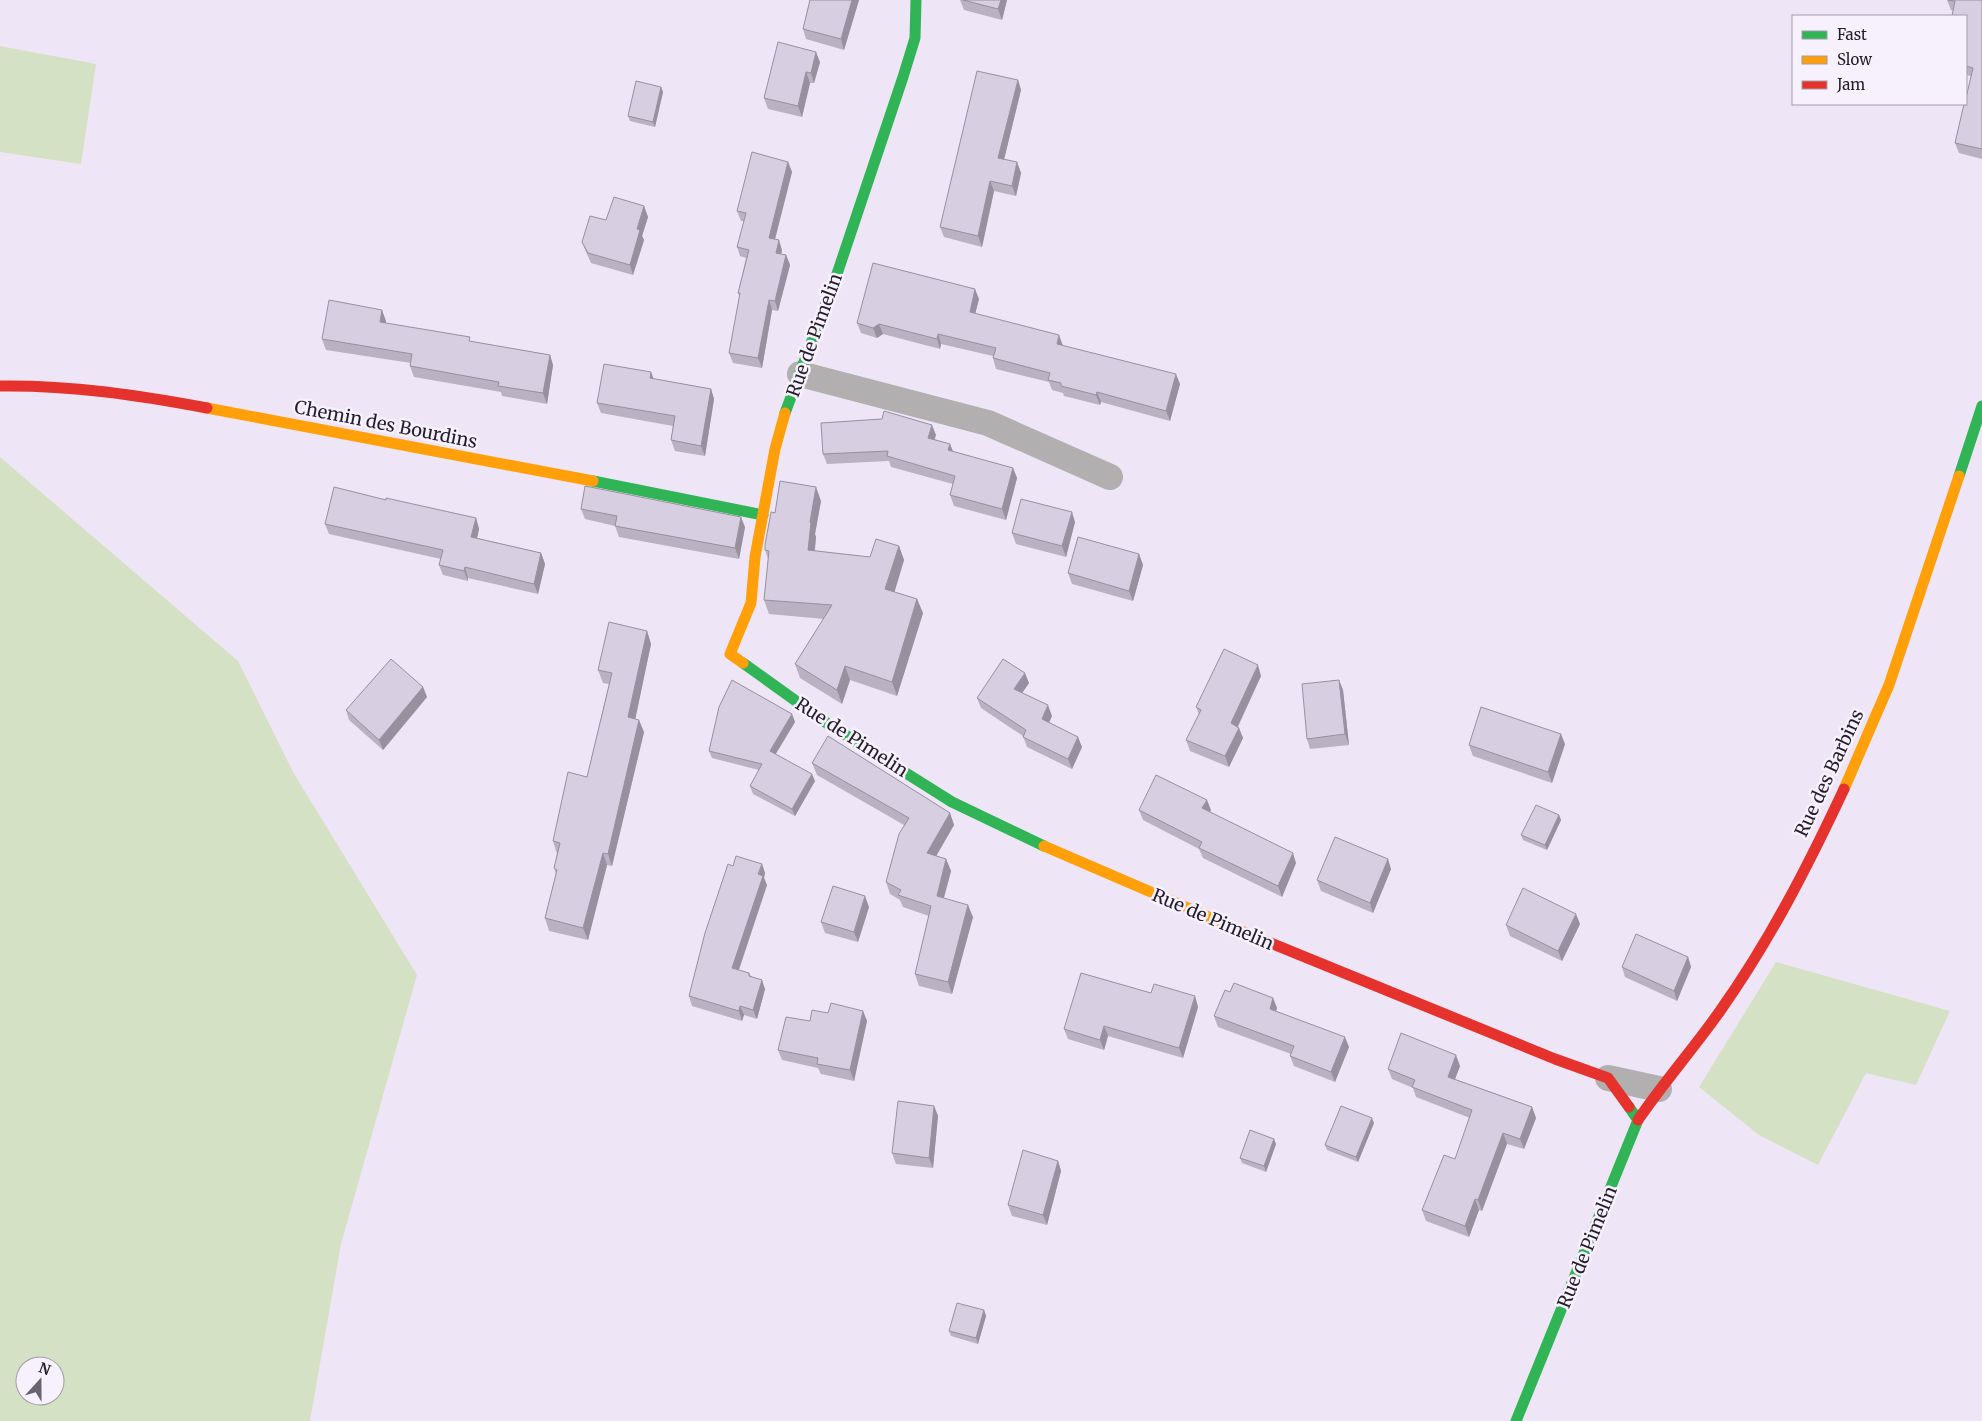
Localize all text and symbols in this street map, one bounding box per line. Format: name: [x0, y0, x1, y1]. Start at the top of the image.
legend: [1792, 15, 1967, 105]
text: Fast: [1837, 25, 1867, 44]
text: Slow: [1837, 50, 1872, 69]
text: Jam: [1836, 75, 1865, 94]
street label: Rue de Pimelin: [781, 270, 847, 400]
street label: Chemin des Bourdins: [293, 395, 480, 453]
street label: Rue de Pimelin: [791, 692, 913, 782]
street label: Rue des Barbins: [1789, 705, 1869, 840]
street label: Rue de Pimelin: [1149, 883, 1277, 955]
street label: Rue de Pimelin: [1552, 1183, 1622, 1311]
north arrow: [15, 1356, 65, 1406]
text: N: [36, 1358, 53, 1379]

